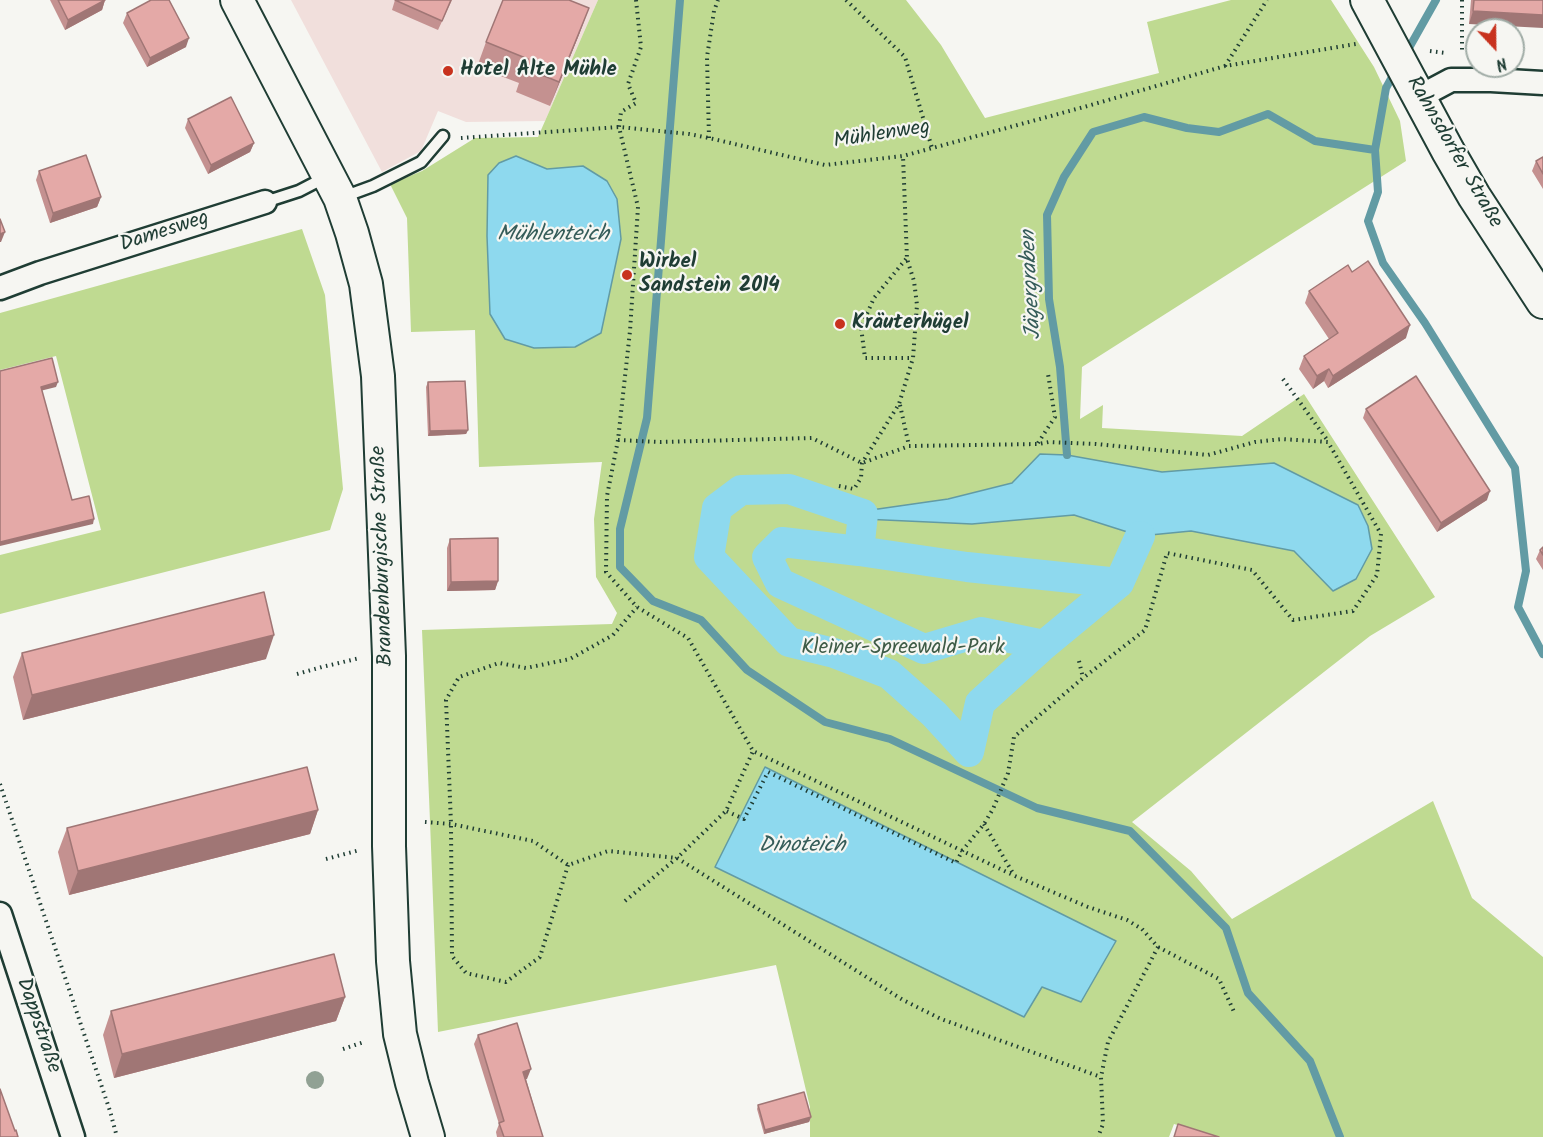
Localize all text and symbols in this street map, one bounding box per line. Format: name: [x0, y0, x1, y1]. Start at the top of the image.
north arrow: [1465, 18, 1525, 78]
text: N: [1492, 50, 1511, 77]
place label: Hotel Alte Mühle: [460, 58, 617, 84]
marker: Hotel Alte Mühle: [441, 64, 455, 78]
street label: Rahnsdorfer Straße: [1399, 73, 1507, 233]
street label: Mühlenweg: [832, 116, 932, 156]
street label: Damesweg: [117, 207, 213, 259]
water label: Mühlenteich: [497, 223, 609, 249]
water label: Jägergraben: [1017, 230, 1049, 340]
place label: Wirbel Sandstein 2014: [639, 250, 780, 300]
marker: Wirbel Sandstein 2014: [620, 268, 634, 282]
place label: Kräuterhügel: [852, 311, 968, 337]
marker: Kräuterhügel: [833, 317, 847, 331]
street label: Brandenburgische Straße: [368, 445, 400, 667]
park label: Kleiner-Spreewald-Park: [801, 636, 1005, 662]
water label: Dinoteich: [759, 834, 845, 860]
street label: Dappstraße: [9, 975, 65, 1077]

